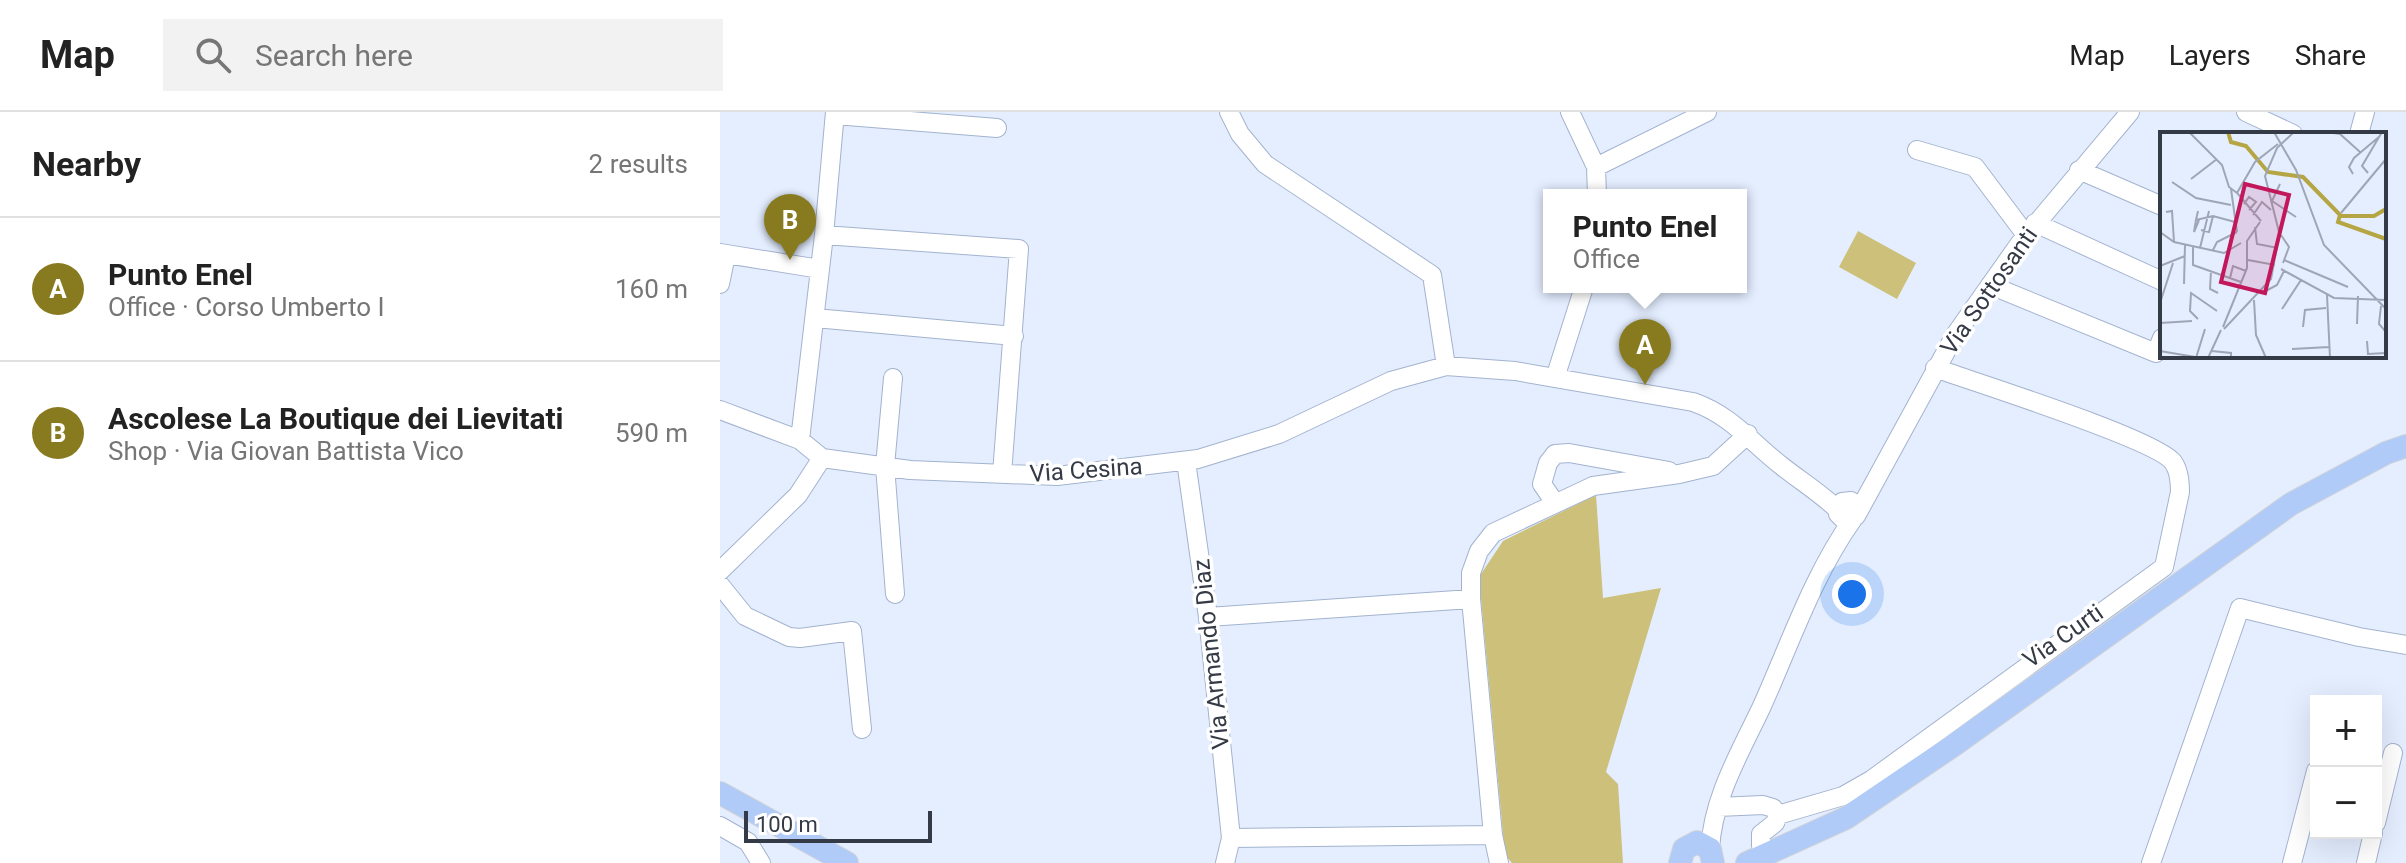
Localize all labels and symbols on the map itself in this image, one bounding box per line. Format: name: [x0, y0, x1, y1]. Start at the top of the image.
inset map: [2160, 132, 2386, 358]
pin: B: [764, 194, 816, 260]
street label: Via Sottosanti: [1935, 222, 2043, 360]
pin: A: [1619, 319, 1671, 385]
street label: Via Cesina: [1029, 452, 1143, 488]
street label: Via Armando Diaz: [1187, 557, 1235, 750]
your location: [1832, 574, 1872, 614]
street label: Via Curti: [2018, 598, 2108, 674]
scale bar: [744, 807, 932, 843]

